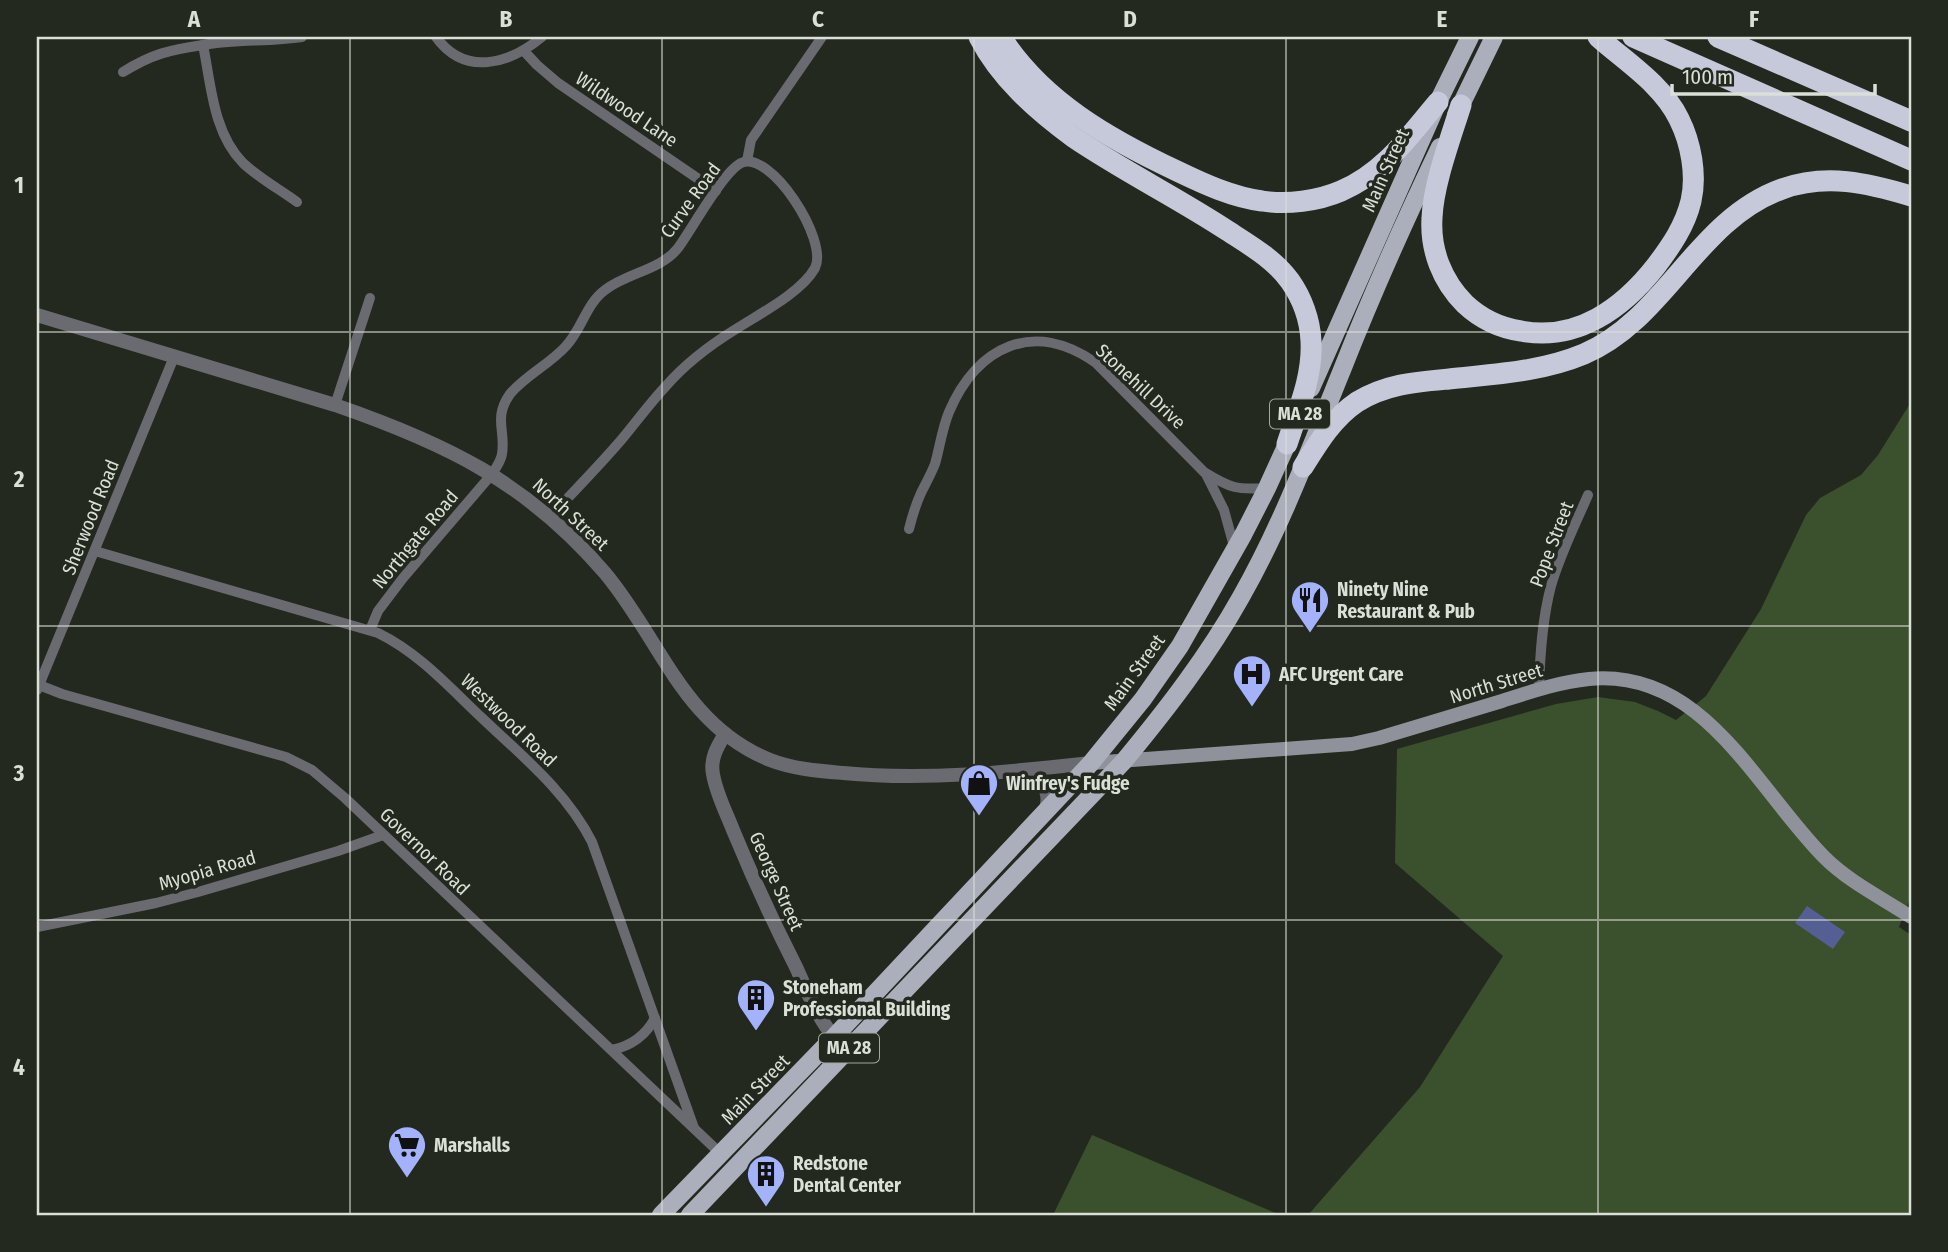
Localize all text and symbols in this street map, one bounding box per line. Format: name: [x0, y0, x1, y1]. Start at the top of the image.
text: A: [187, 5, 201, 33]
text: B: [500, 5, 513, 33]
text: C: [812, 5, 824, 33]
text: D: [1123, 5, 1137, 33]
text: E: [1437, 5, 1448, 33]
text: F: [1749, 5, 1759, 33]
scale bar: [1672, 52, 1874, 96]
text: 100 m: [1682, 64, 1733, 90]
street label: Wildwood Lane: [571, 67, 682, 152]
street label: Main Street: [1357, 124, 1414, 215]
street label: Curve Road: [655, 158, 725, 242]
text: 1: [14, 171, 24, 199]
street label: Stonehill Drive: [1091, 339, 1190, 434]
road number: MA 28: [1270, 400, 1330, 428]
street label: Sherwood Road: [57, 456, 124, 578]
text: 2: [13, 465, 25, 493]
street label: North Street: [528, 473, 614, 556]
street label: Northgate Road: [368, 485, 463, 593]
street label: Pope Street: [1525, 497, 1579, 590]
place label: Ninety Nine Restaurant & Pub: [1337, 578, 1475, 623]
restaurant icon: Ninety Nine Restaurant & Pub: [1289, 579, 1331, 634]
street label: Main Street: [1099, 629, 1170, 715]
hospital icon: AFC Urgent Care: [1231, 653, 1273, 708]
street label: North Street: [1447, 658, 1546, 708]
place label: AFC Urgent Care: [1278, 663, 1404, 686]
street label: Westwood Road: [456, 669, 561, 772]
text: 3: [13, 759, 25, 787]
shop icon: Winfrey's Fudge: [958, 762, 1000, 817]
place label: Winfrey's Fudge: [1006, 772, 1130, 795]
street label: Governor Road: [375, 803, 474, 900]
street label: George Street: [745, 828, 809, 935]
street label: Myopia Road: [156, 846, 258, 895]
place label: Stoneham Professional Building: [783, 976, 951, 1021]
building icon: Stoneham Professional Building: [735, 977, 777, 1032]
road number: MA 28: [819, 1034, 879, 1063]
street label: Main Street: [716, 1049, 795, 1129]
text: 4: [13, 1053, 25, 1081]
supermarket icon: Marshalls: [386, 1124, 428, 1179]
place label: Marshalls: [434, 1134, 511, 1157]
place label: Redstone Dental Center: [793, 1152, 902, 1197]
building icon: Redstone Dental Center: [745, 1153, 787, 1208]

